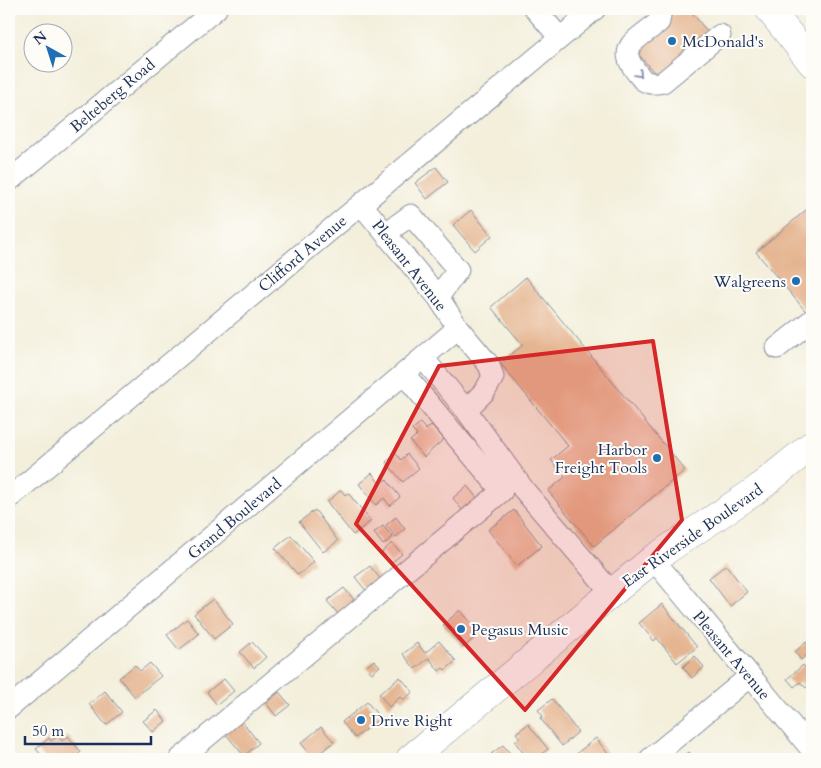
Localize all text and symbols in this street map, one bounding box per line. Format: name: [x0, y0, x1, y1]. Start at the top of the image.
north arrow: [22, 22, 72, 72]
text: N: [29, 27, 51, 49]
place label: McDonald's: [682, 31, 764, 53]
marker: McDonald's: [666, 35, 678, 47]
street label: Belteberg Road: [65, 53, 160, 138]
one-way arrow: [634, 69, 643, 78]
street label: Clifford Avenue: [254, 210, 352, 297]
street label: Pleasant Avenue: [367, 215, 452, 316]
place label: Walgreens: [713, 271, 786, 293]
marker: Walgreens: [790, 275, 802, 287]
place label: Harbor Freight Tools: [555, 439, 647, 479]
marker: Harbor Freight Tools: [651, 452, 663, 464]
street label: Grand Boulevard: [183, 473, 287, 565]
street label: East Riverside Boulevard: [618, 479, 768, 593]
street label: Pleasant Avenue: [687, 606, 775, 705]
place label: Pegasus Music: [471, 619, 568, 641]
marker: Pegasus Music: [455, 623, 467, 635]
place label: Drive Right: [371, 710, 452, 732]
scale bar: [25, 713, 151, 745]
marker: Drive Right: [355, 714, 367, 726]
text: 50 m: [32, 721, 64, 741]

